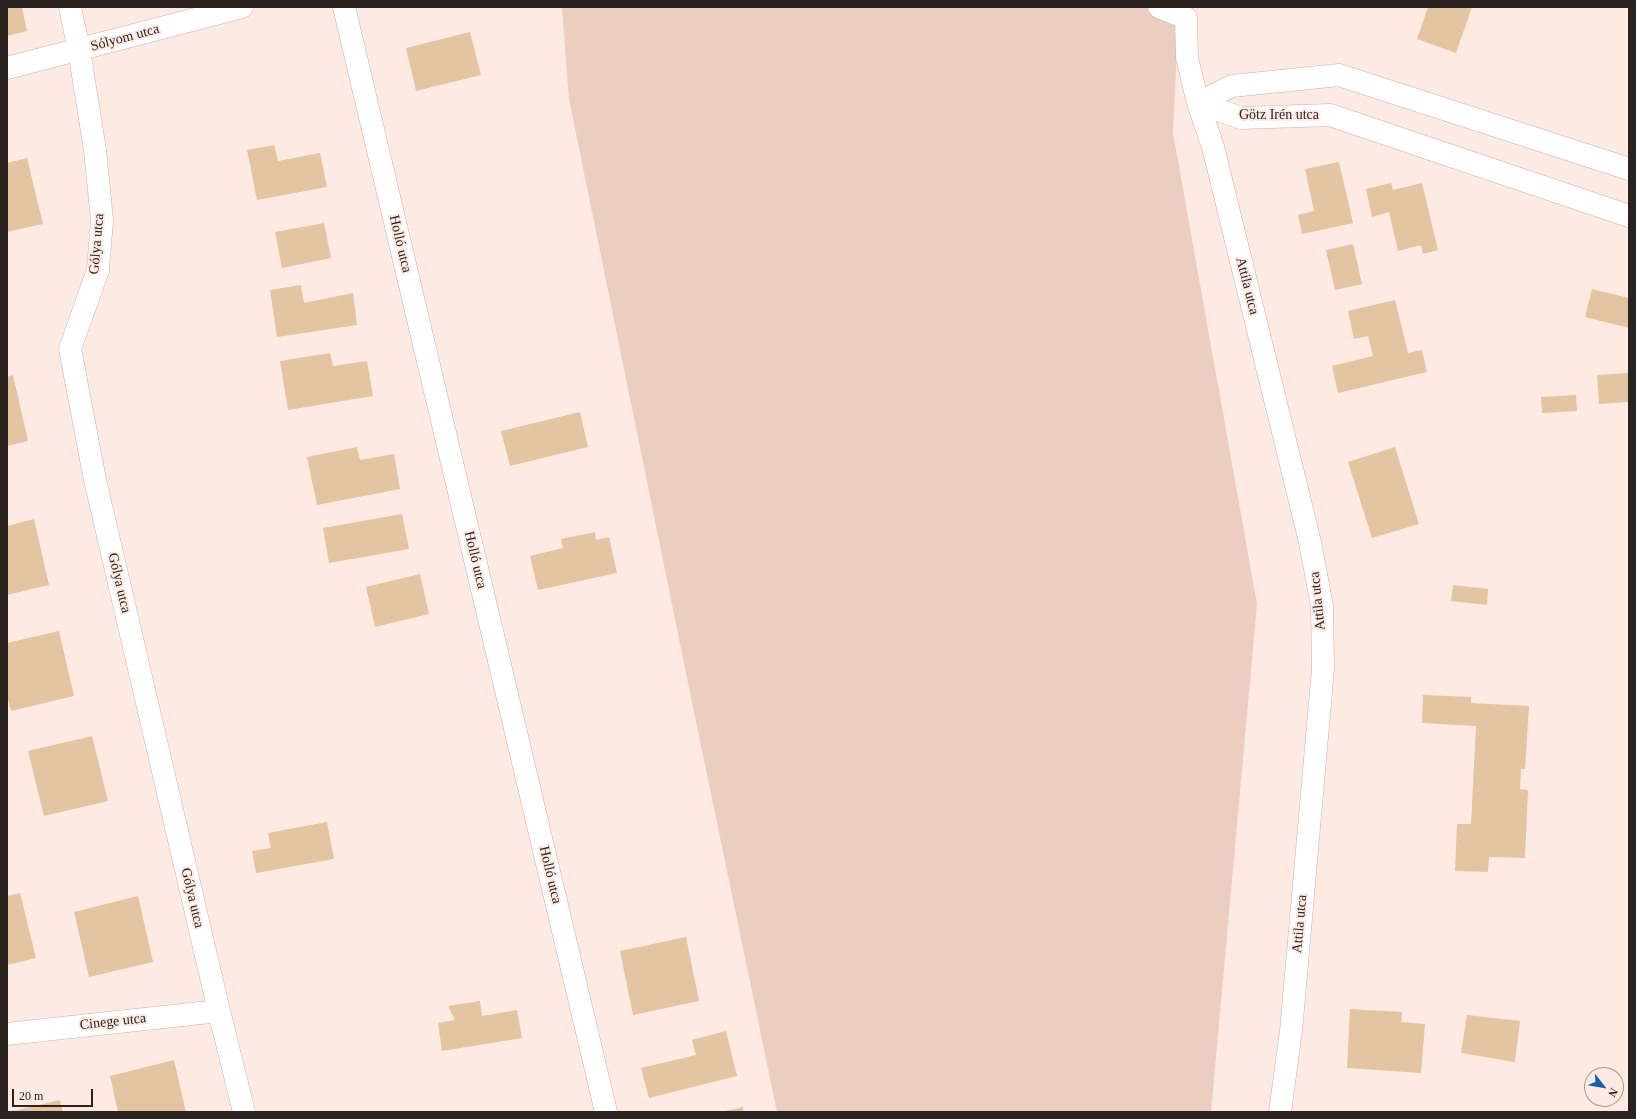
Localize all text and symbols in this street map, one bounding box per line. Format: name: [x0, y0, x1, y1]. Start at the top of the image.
street label: Sólyom utca: [89, 21, 161, 55]
street label: Götz Irén utca: [1239, 107, 1319, 123]
street label: Gólya utca: [86, 213, 108, 275]
street label: Holló utca: [385, 214, 415, 274]
street label: Attila utca: [1232, 255, 1262, 317]
street label: Holló utca: [460, 530, 490, 590]
street label: Gólya utca: [104, 551, 134, 615]
street label: Attila utca: [1307, 571, 1329, 631]
street label: Holló utca: [535, 845, 565, 905]
street label: Gólya utca: [177, 866, 207, 930]
street label: Attila utca: [1289, 894, 1311, 954]
street label: Cinege utca: [79, 1010, 147, 1034]
north arrow: [1584, 1067, 1624, 1107]
scale bar: [14, 1081, 95, 1107]
text: N: [1606, 1086, 1621, 1099]
text: 20 m: [19, 1089, 43, 1103]

